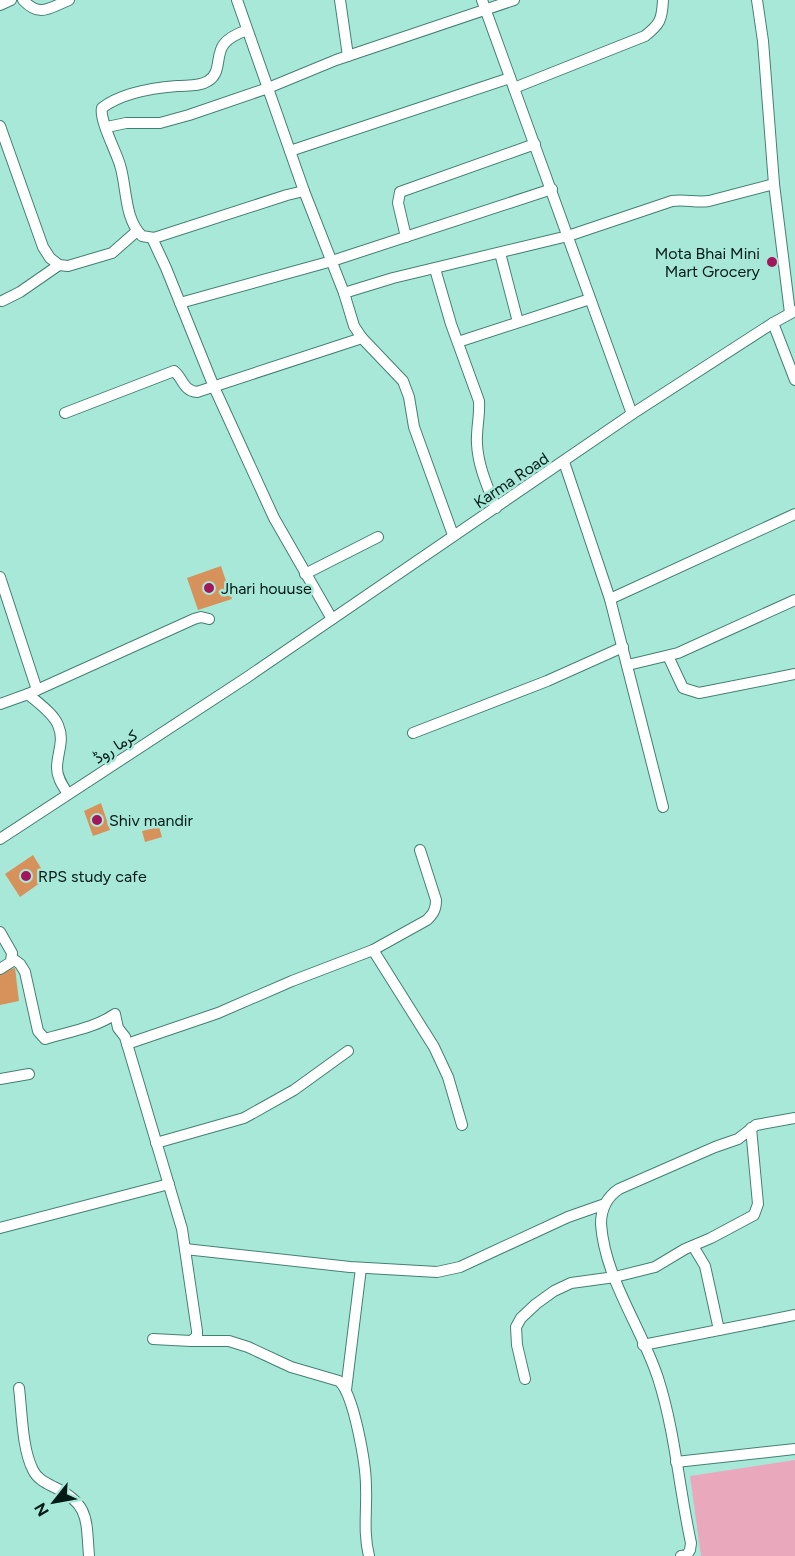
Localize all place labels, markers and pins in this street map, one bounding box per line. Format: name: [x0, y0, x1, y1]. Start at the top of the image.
place label: Mota Bhai Mini Mart Grocery: [655, 244, 761, 281]
marker: Mota Bhai Mini Mart Grocery: [765, 255, 779, 269]
place label: Jhari houuse: [221, 579, 312, 598]
marker: Jhari houuse: [202, 581, 216, 595]
place label: Shiv mandir: [109, 811, 194, 830]
marker: Shiv mandir: [90, 813, 104, 827]
place label: RPS study cafe: [38, 867, 147, 886]
marker: RPS study cafe: [19, 869, 33, 883]

